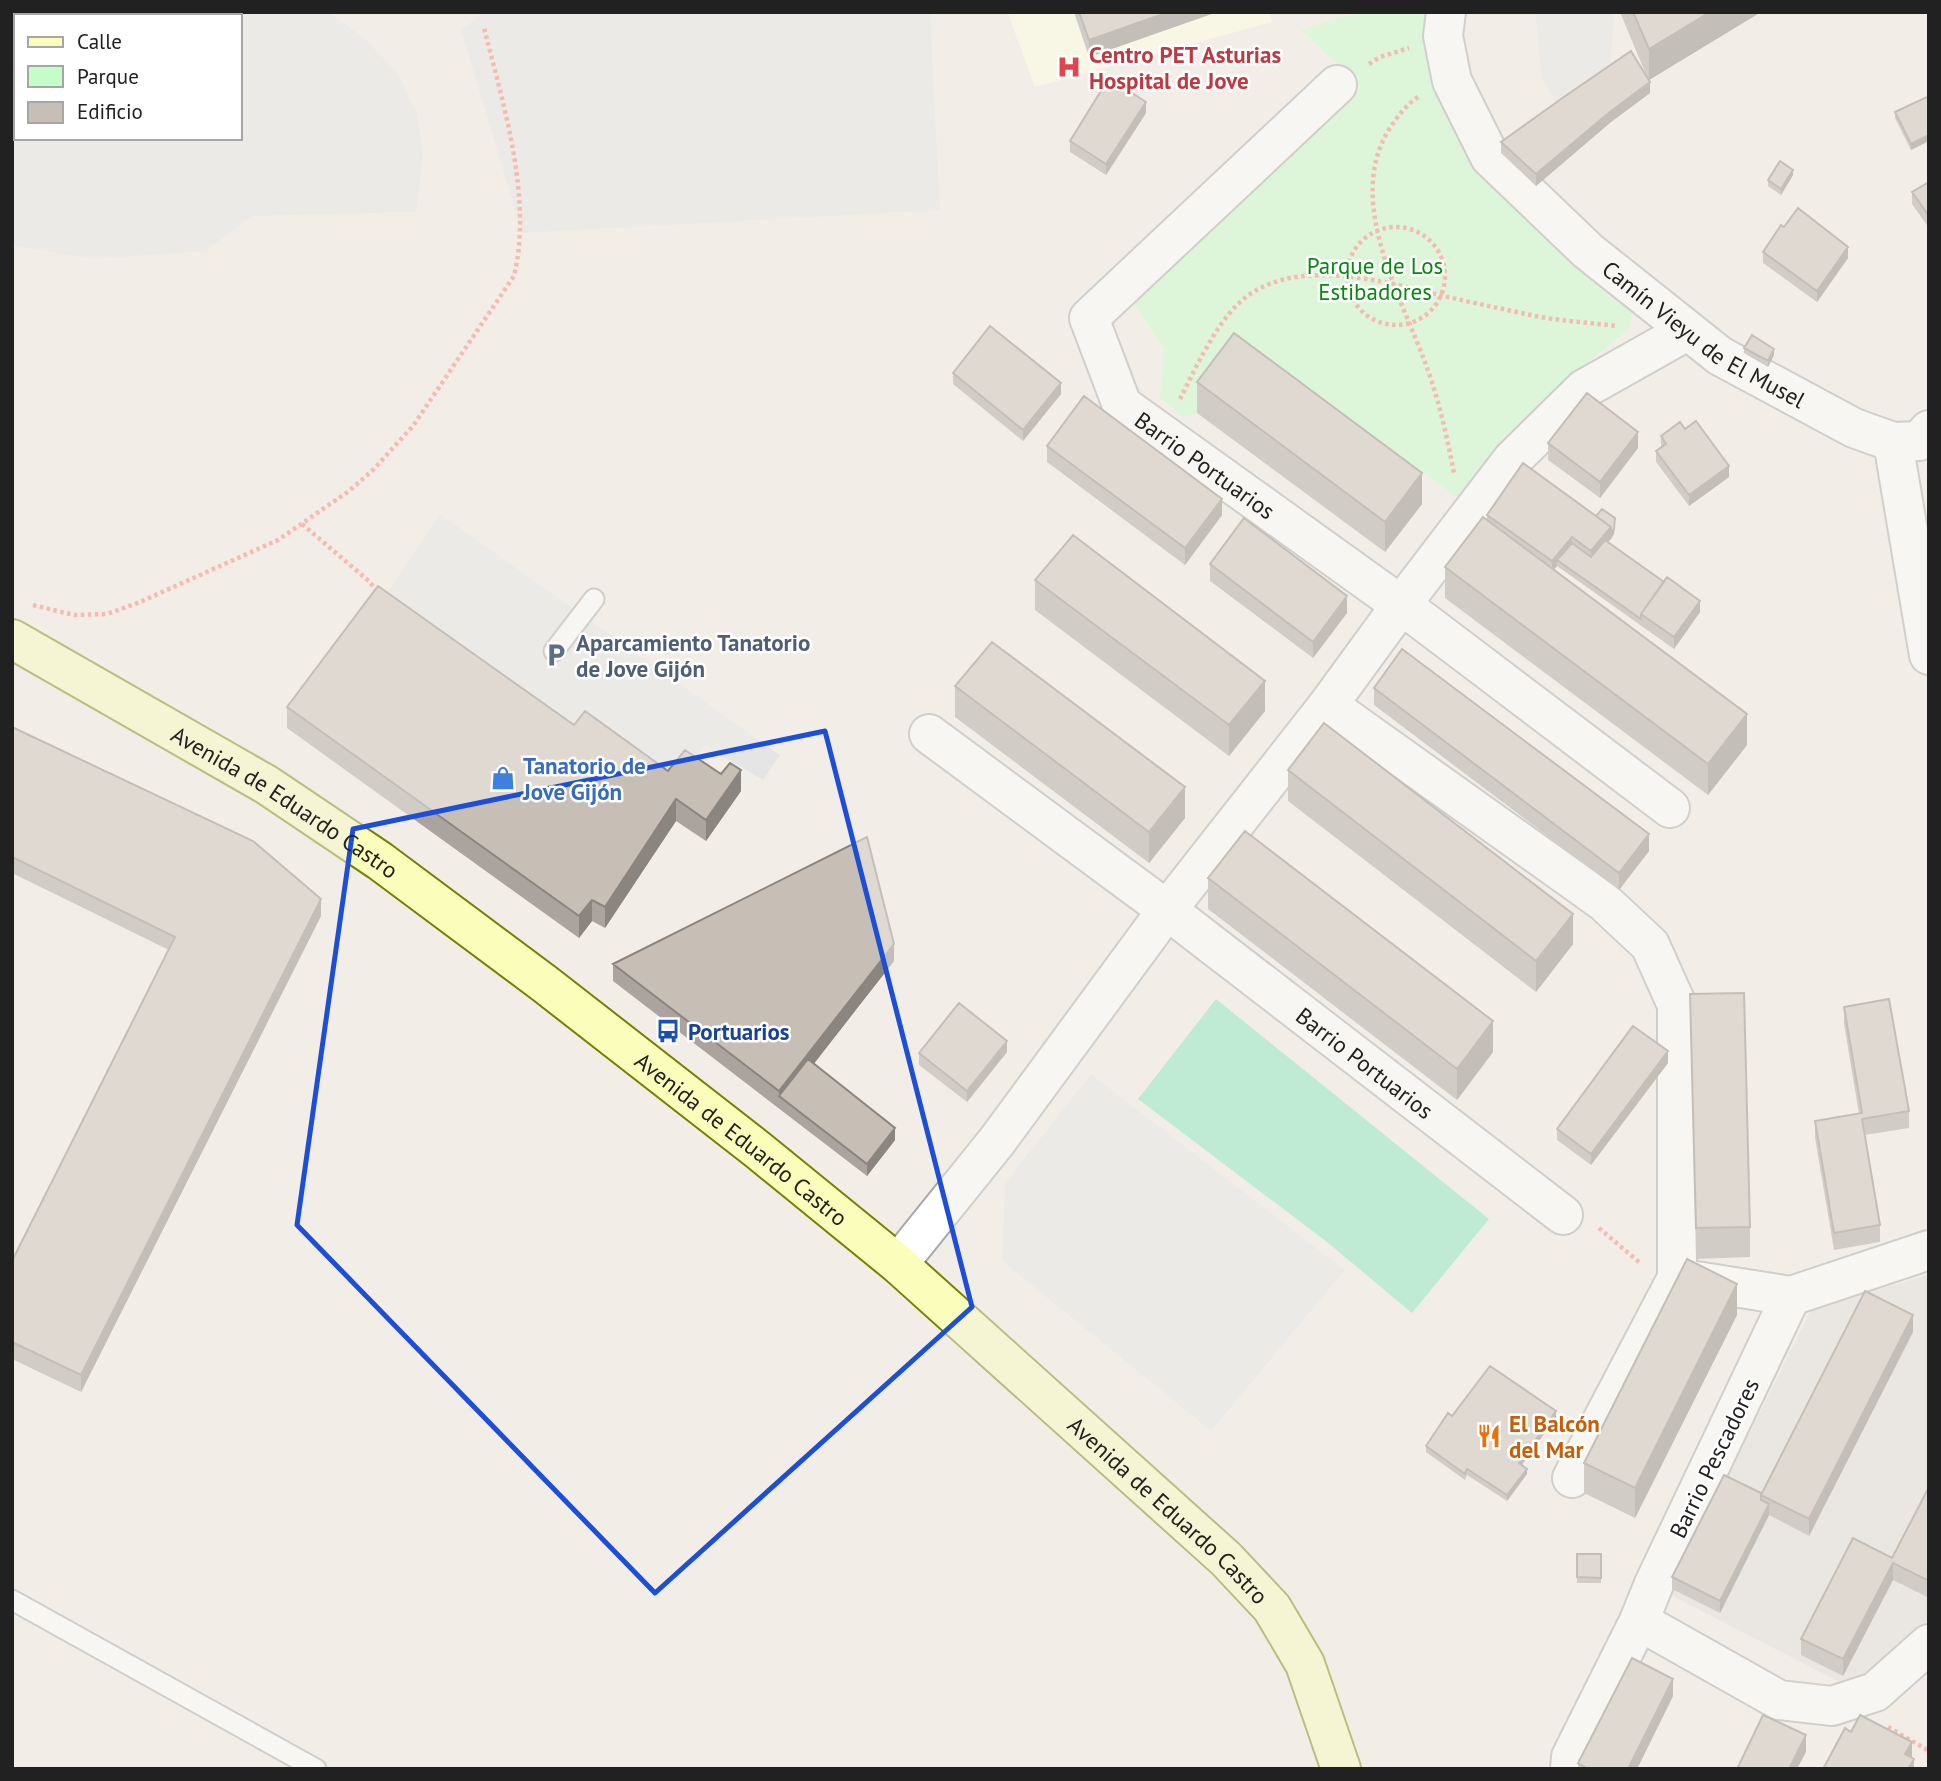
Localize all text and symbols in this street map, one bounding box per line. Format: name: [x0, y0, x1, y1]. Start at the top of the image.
legend: [14, 14, 242, 140]
text: Calle: [77, 28, 122, 55]
place label: Centro PET Asturias Hospital de Jove: [1089, 40, 1281, 95]
hospital icon: Centro PET Asturias Hospital de Jove: [1055, 53, 1083, 81]
text: Parque: [77, 63, 139, 90]
text: Edificio: [77, 98, 143, 125]
park label: Parque de Los Estibadores: [1307, 251, 1443, 306]
street label: Camín Vieyu de El Musel: [1597, 254, 1811, 414]
street label: Barrio Portuarios: [1130, 405, 1281, 525]
place label: Aparcamiento Tanatorio de Jove Gijón: [576, 628, 810, 683]
parking icon: Aparcamiento Tanatorio de Jove Gijón: [542, 641, 570, 669]
street label: Avenida de Eduardo Castro: [167, 719, 404, 884]
place label: Tanatorio de Jove Gijón: [522, 751, 646, 806]
shop icon: Tanatorio de Jove Gijón: [489, 764, 517, 792]
street label: Barrio Portuarios: [1291, 1001, 1440, 1125]
bus stop icon: Portuarios: [654, 1017, 682, 1045]
place label: Portuarios: [688, 1017, 790, 1046]
street label: Avenida de Eduardo Castro: [630, 1045, 854, 1232]
street label: Barrio Pescadores: [1663, 1373, 1765, 1543]
place label: El Balcón del Mar: [1509, 1409, 1600, 1464]
street label: Avenida de Eduardo Castro: [1062, 1410, 1275, 1610]
restaurant icon: El Balcón del Mar: [1475, 1422, 1503, 1450]

